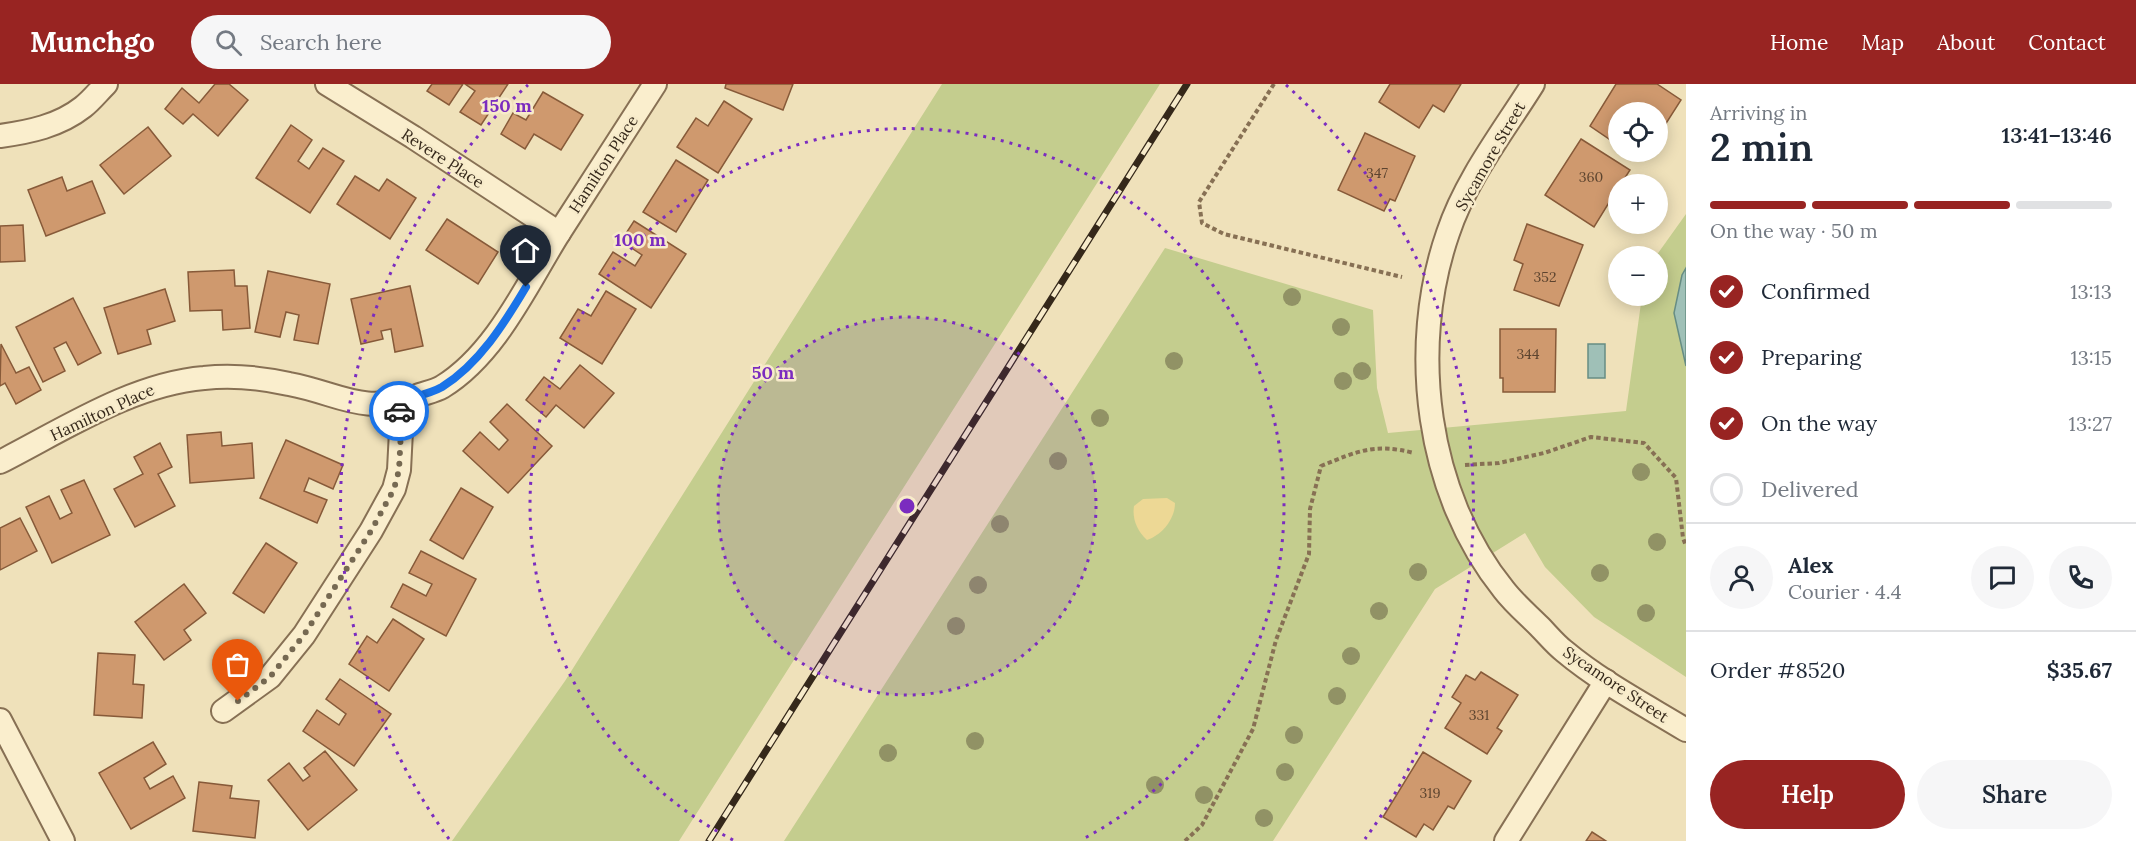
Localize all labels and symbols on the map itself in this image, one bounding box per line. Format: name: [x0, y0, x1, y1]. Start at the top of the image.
text: 150 m: [482, 94, 532, 117]
street label: Sycamore Street: [1451, 97, 1530, 214]
street label: Hamilton Place: [564, 111, 642, 217]
street label: Revere Place: [398, 124, 488, 192]
house number: 347: [1366, 164, 1388, 182]
house number: 360: [1579, 168, 1603, 186]
pin: [500, 225, 551, 287]
text: 100 m: [614, 228, 666, 251]
house number: 352: [1534, 268, 1556, 286]
house number: 344: [1517, 345, 1540, 363]
text: 50 m: [752, 361, 795, 384]
street label: Hamilton Place: [47, 379, 158, 445]
courier: [369, 381, 429, 441]
centre of rings: [897, 496, 917, 516]
pin: [212, 639, 263, 701]
street label: Sycamore Street: [1560, 641, 1673, 727]
house number: 331: [1469, 706, 1489, 724]
house number: 319: [1420, 784, 1441, 802]

